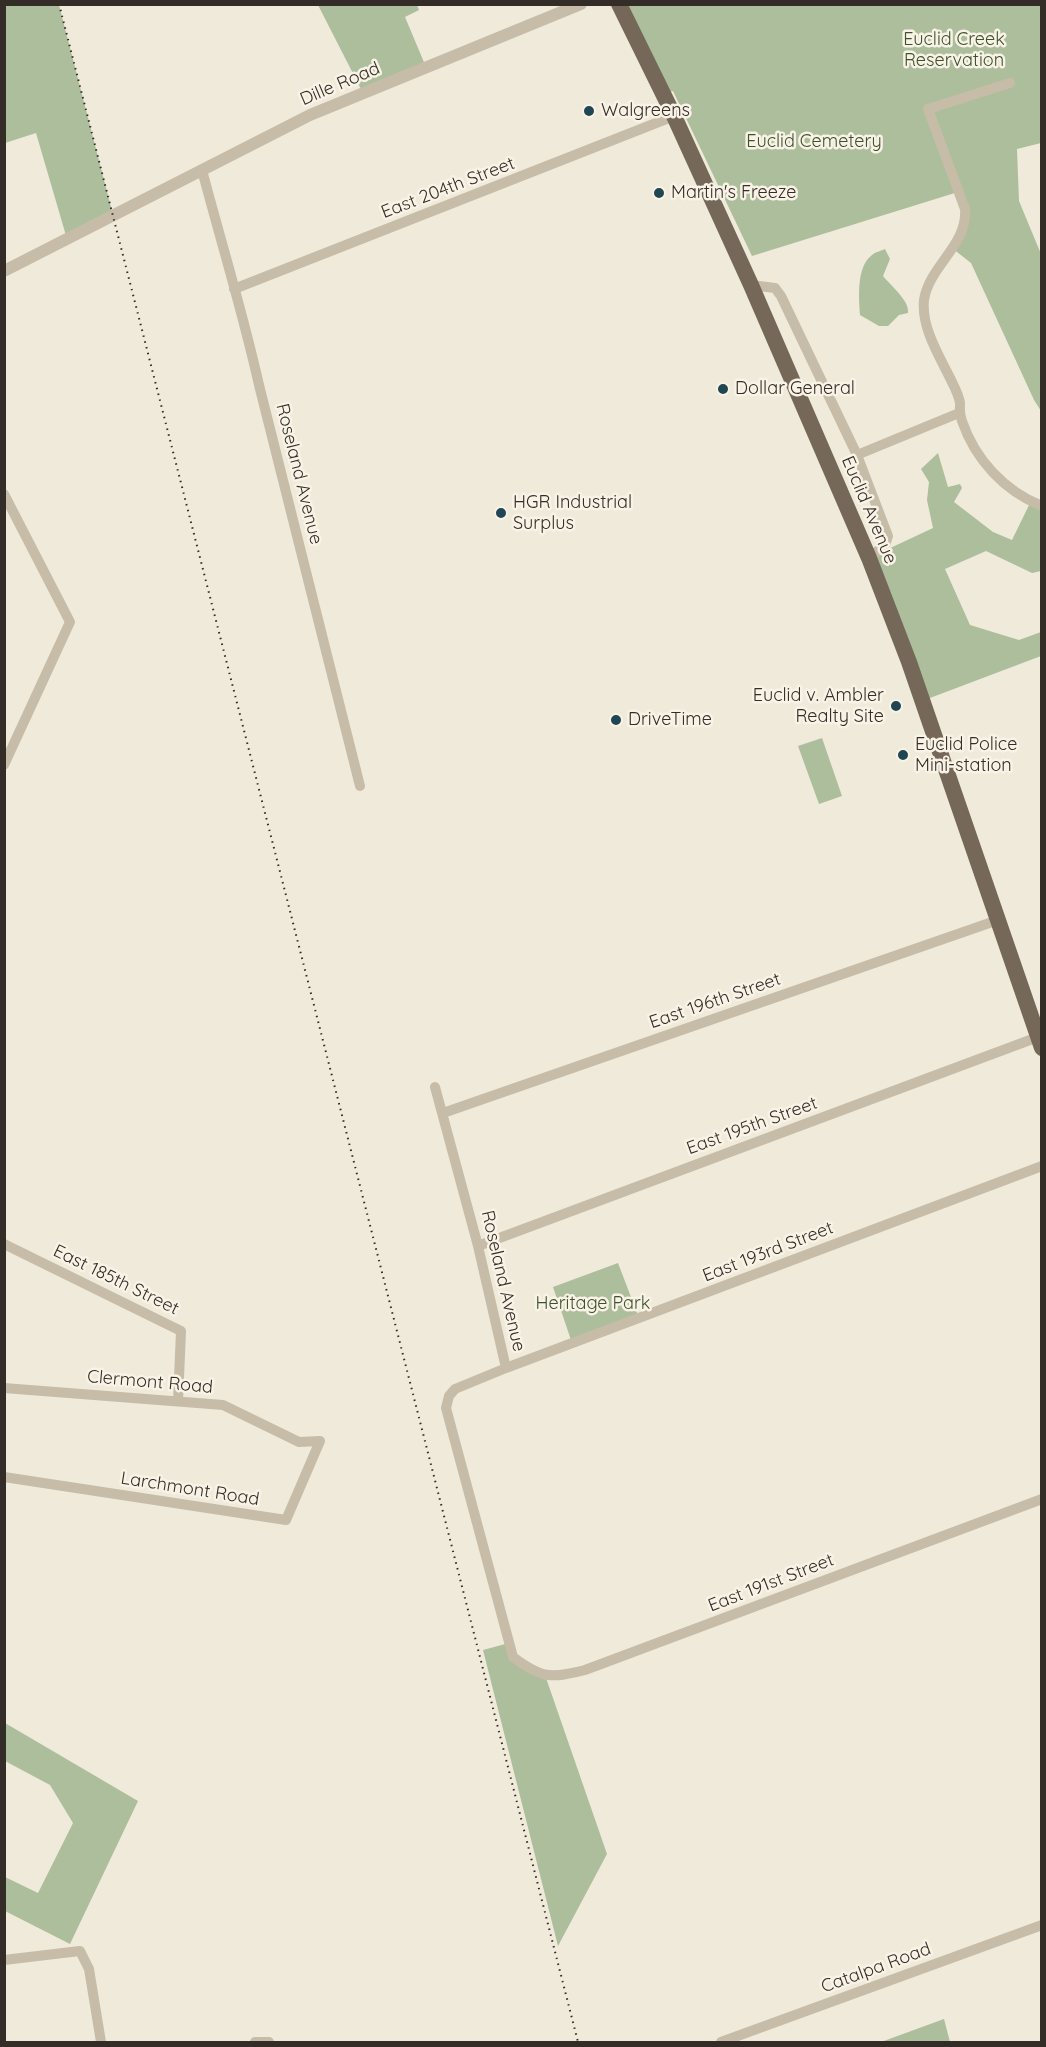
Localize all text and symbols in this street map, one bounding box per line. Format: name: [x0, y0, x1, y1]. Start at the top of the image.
park label: Euclid Creek Reservation: [903, 29, 1005, 72]
street label: Dille Road: [297, 58, 383, 110]
place label: Walgreens: [601, 100, 690, 122]
marker: Walgreens: [582, 104, 596, 118]
park label: Euclid Cemetery: [746, 131, 882, 153]
street label: East 204th Street: [378, 153, 518, 223]
place label: Martin's Freeze: [671, 182, 796, 204]
marker: Martin's Freeze: [652, 186, 666, 200]
place label: Dollar General: [735, 378, 855, 400]
marker: Dollar General: [716, 382, 730, 396]
street label: Roseland Avenue: [271, 401, 327, 547]
street label: Euclid Avenue: [837, 453, 901, 567]
place label: HGR Industrial Surplus: [513, 492, 632, 534]
marker: HGR Industrial Surplus: [494, 506, 508, 520]
place label: Euclid v. Ambler Realty Site: [753, 685, 884, 728]
marker: Euclid v. Ambler Realty Site: [889, 699, 903, 713]
place label: DriveTime: [628, 709, 712, 731]
marker: DriveTime: [609, 713, 623, 727]
place label: Euclid Police Mini-station: [915, 734, 1017, 777]
marker: Euclid Police Mini-station: [896, 748, 910, 762]
street label: East 196th Street: [647, 968, 783, 1034]
street label: East 195th Street: [684, 1092, 820, 1160]
street label: Roseland Avenue: [476, 1208, 530, 1354]
street label: East 193rd Street: [700, 1217, 836, 1287]
street label: East 185th Street: [50, 1240, 182, 1320]
park label: Heritage Park: [536, 1293, 650, 1315]
street label: Clermont Road: [86, 1366, 214, 1398]
street label: Larchmont Road: [119, 1467, 261, 1511]
street label: East 191st Street: [705, 1549, 837, 1617]
street label: Catalpa Road: [818, 1938, 934, 1998]

